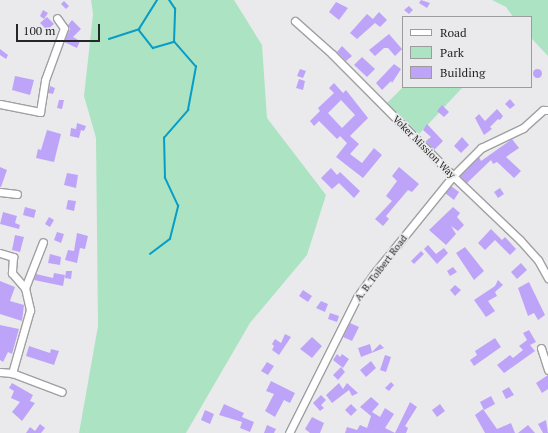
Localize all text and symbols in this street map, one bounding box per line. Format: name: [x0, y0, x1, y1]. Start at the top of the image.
scale bar: [18, 16, 102, 42]
legend: [402, 16, 532, 88]
text: 100 m: [23, 23, 55, 38]
text: Road: [440, 25, 467, 40]
text: Park: [440, 45, 464, 60]
text: Building: [440, 65, 485, 80]
street label: Voker Mission Way: [390, 113, 458, 181]
street label: A. B. Tolbert Road: [352, 232, 410, 304]

